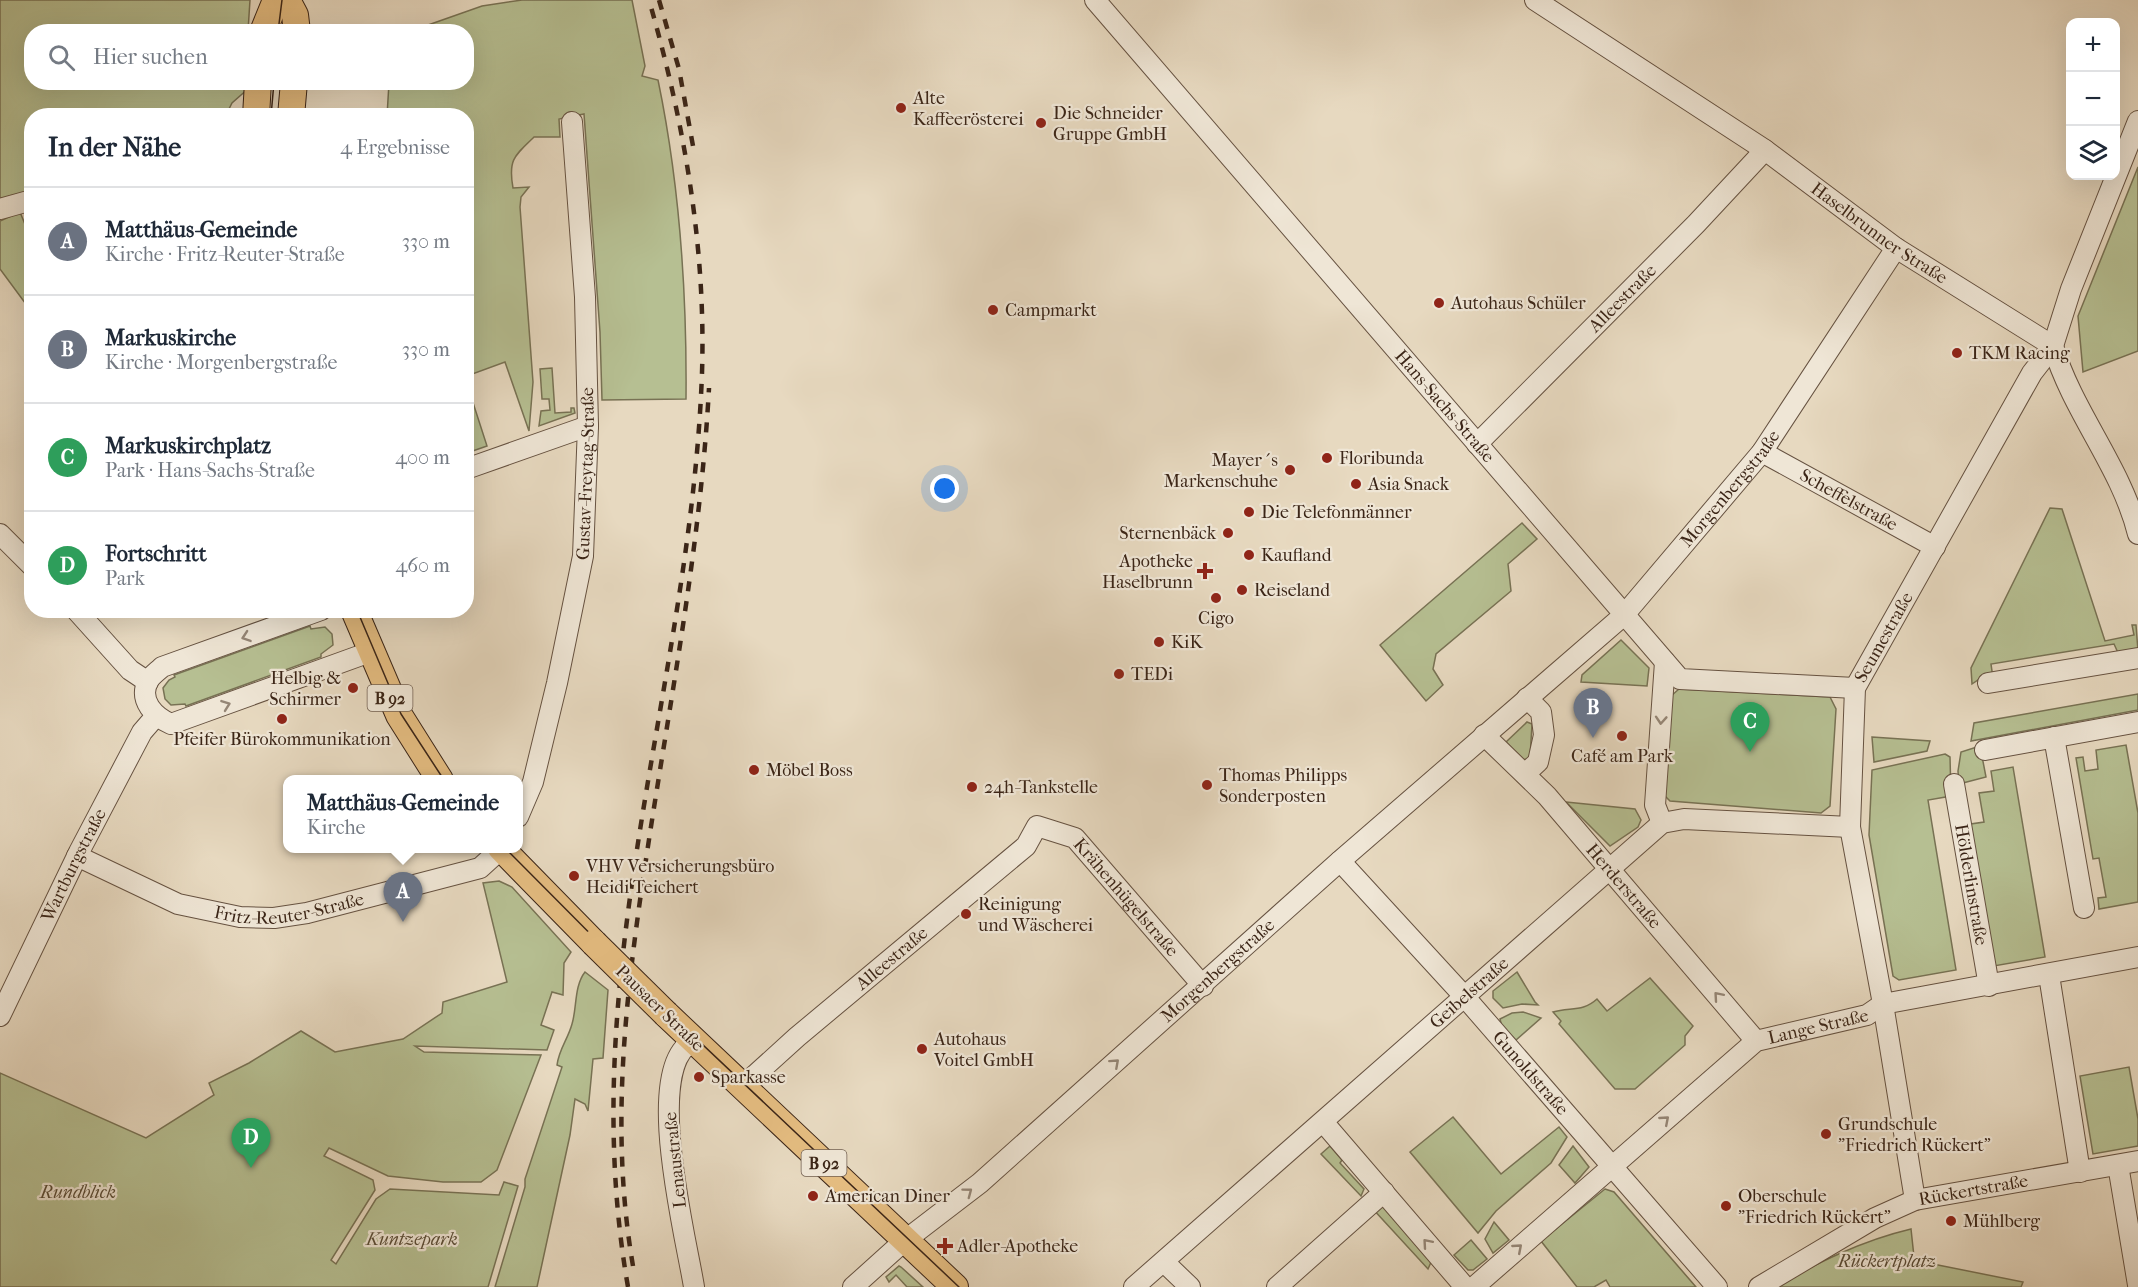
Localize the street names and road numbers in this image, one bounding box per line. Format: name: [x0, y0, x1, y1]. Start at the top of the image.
street label: Haselbrunner Straße: [1807, 178, 1951, 289]
street label: Alleestraße: [1584, 260, 1661, 337]
street label: Hans-Sachs-Straße: [1390, 346, 1499, 467]
street label: Gustav-Freytag-Straße: [573, 387, 599, 560]
street label: Morgenbergstraße: [1676, 426, 1784, 552]
street label: Scheffelstraße: [1796, 465, 1901, 535]
street label: Seumestraße: [1850, 589, 1918, 686]
road number: B 92: [368, 685, 412, 711]
street label: Wartburgstraße: [37, 805, 111, 926]
street label: Hölderlinstraße: [1950, 822, 1992, 947]
street label: Krähenhügelstraße: [1069, 834, 1183, 961]
street label: Herderstraße: [1581, 840, 1665, 933]
street label: Fritz-Reuter-Straße: [212, 889, 366, 929]
street label: Morgenbergstraße: [1157, 915, 1279, 1027]
street label: Alleestraße: [851, 923, 932, 995]
street label: Geibelstraße: [1426, 953, 1513, 1033]
street label: Pausaer Straße: [611, 961, 708, 1056]
street label: Lange Straße: [1766, 1005, 1871, 1049]
street label: Gunoldstraße: [1488, 1027, 1573, 1120]
street label: Lenaustraße: [660, 1111, 691, 1209]
road number: B 92: [802, 1150, 846, 1176]
street label: Rückertstraße: [1917, 1170, 2030, 1210]

